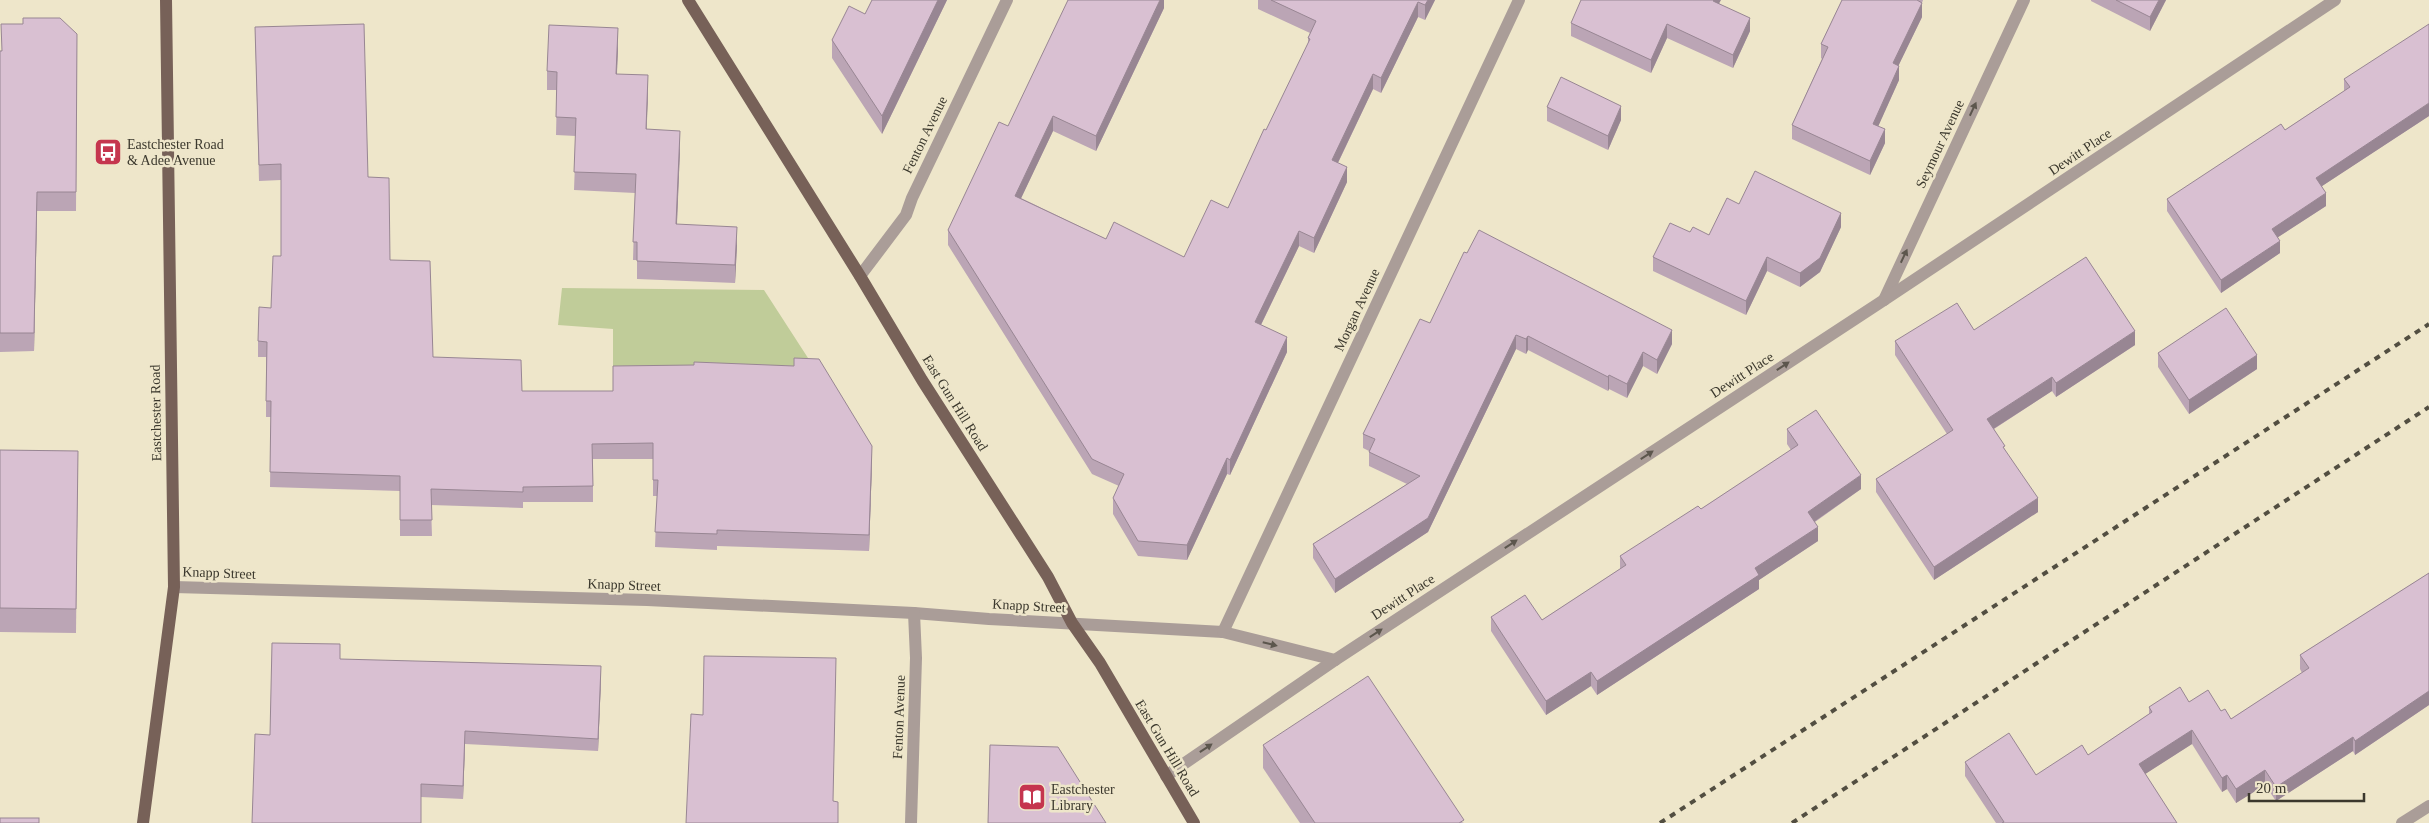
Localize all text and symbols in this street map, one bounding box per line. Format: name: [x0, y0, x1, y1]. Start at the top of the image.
street label: Fenton Avenue: [900, 94, 950, 176]
street label: Seymour Avenue: [1913, 97, 1967, 191]
one-way arrow: [1969, 102, 1977, 116]
street label: Dewitt Place: [2046, 126, 2114, 178]
bus stop icon: Eastchester Road & Adee Avenue: [93, 137, 123, 167]
place label: Eastchester Road & Adee Avenue: [127, 137, 224, 168]
one-way arrow: [1901, 249, 1909, 263]
street label: Morgan Avenue: [1331, 266, 1383, 354]
street label: Dewitt Place: [1708, 349, 1776, 401]
street label: East Gun Hill Road: [919, 352, 991, 454]
one-way arrow: [1777, 361, 1790, 371]
street label: Eastchester Road: [148, 364, 164, 462]
one-way arrow: [1641, 450, 1654, 460]
one-way arrow: [1505, 539, 1518, 549]
street label: Knapp Street: [182, 564, 256, 582]
street label: Dewitt Place: [1369, 571, 1437, 623]
street label: Knapp Street: [587, 576, 661, 594]
street label: Knapp Street: [992, 597, 1066, 615]
one-way arrow: [1369, 628, 1382, 638]
one-way arrow: [1262, 640, 1277, 648]
street label: Fenton Avenue: [890, 675, 908, 759]
street label: East Gun Hill Road: [1132, 697, 1202, 799]
one-way arrow: [1199, 743, 1213, 753]
scale bar: [2249, 770, 2364, 802]
text: 20 m: [2256, 780, 2287, 796]
library icon: Eastchester Library: [1017, 782, 1047, 812]
place label: Eastchester Library: [1051, 782, 1115, 813]

